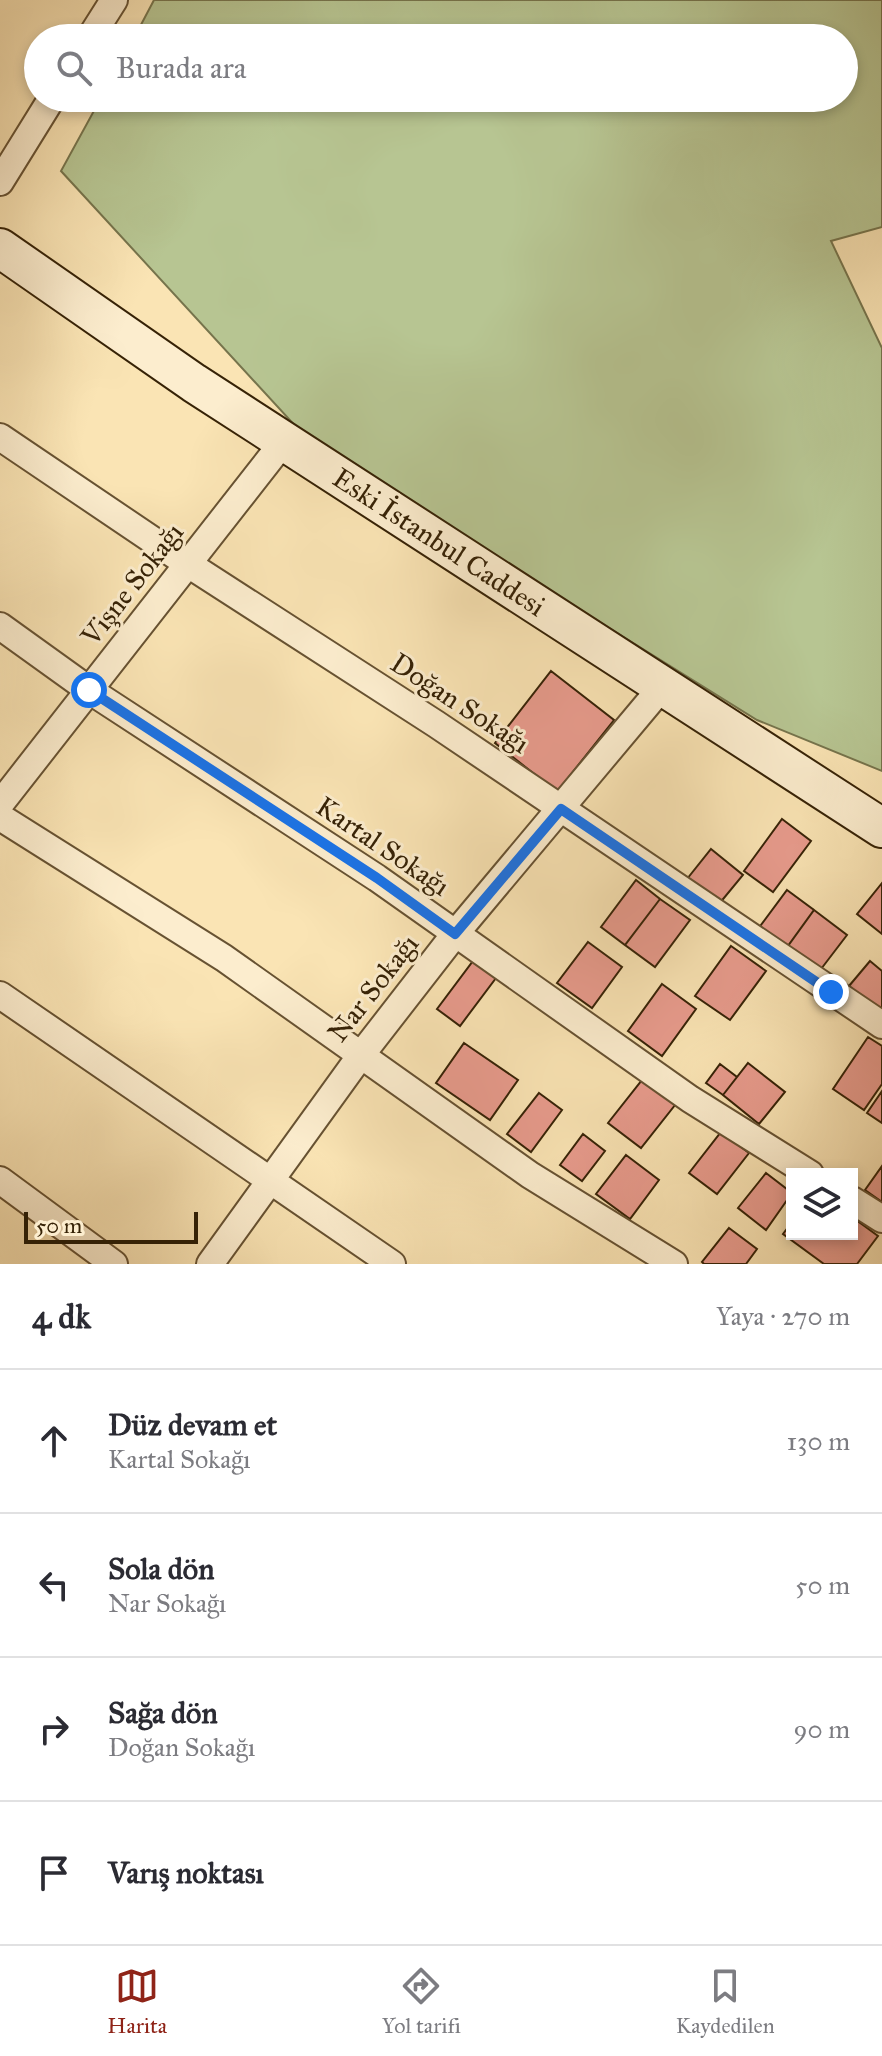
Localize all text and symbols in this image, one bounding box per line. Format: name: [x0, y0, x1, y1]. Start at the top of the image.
search box: [24, 24, 858, 112]
icon: search: [52, 46, 96, 90]
text: Burada ara: [116, 50, 247, 86]
street label: Eski İstanbul Caddesi: [326, 460, 552, 624]
street label: Vişne Sokağı: [73, 515, 191, 653]
street label: Doğan Sokağı: [384, 645, 536, 761]
route start: [71, 672, 107, 708]
street label: Kartal Sokağı: [310, 789, 457, 904]
street label: Nar Sokağı: [320, 927, 426, 1049]
route end: [813, 974, 849, 1010]
map controls: [786, 1168, 858, 1240]
button: layers: [786, 1168, 858, 1240]
scale bar: [24, 1208, 198, 1244]
text: 50 m: [36, 1212, 82, 1239]
text: 4 dk: [32, 1296, 91, 1337]
text: Yaya · 270 m: [716, 1300, 850, 1332]
text: Düz devam et: [108, 1407, 277, 1443]
icon: ahead: [32, 1419, 76, 1463]
text: 130 m: [787, 1425, 850, 1457]
text: Kartal Sokağı: [108, 1443, 250, 1475]
text: Sola dön: [108, 1551, 214, 1587]
icon: left: [32, 1563, 76, 1607]
text: 50 m: [795, 1569, 850, 1601]
text: Nar Sokağı: [108, 1587, 226, 1619]
text: Sağa dön: [108, 1695, 218, 1731]
icon: right: [32, 1707, 76, 1751]
text: 90 m: [793, 1713, 850, 1745]
text: Doğan Sokağı: [108, 1731, 255, 1763]
icon: arrive: [32, 1851, 76, 1895]
text: Varış noktası: [108, 1855, 264, 1891]
tab: Harita: [107, 1964, 167, 2039]
tab: Yol tarifi: [382, 1964, 461, 2039]
tab: Kaydedilen: [676, 1964, 775, 2039]

